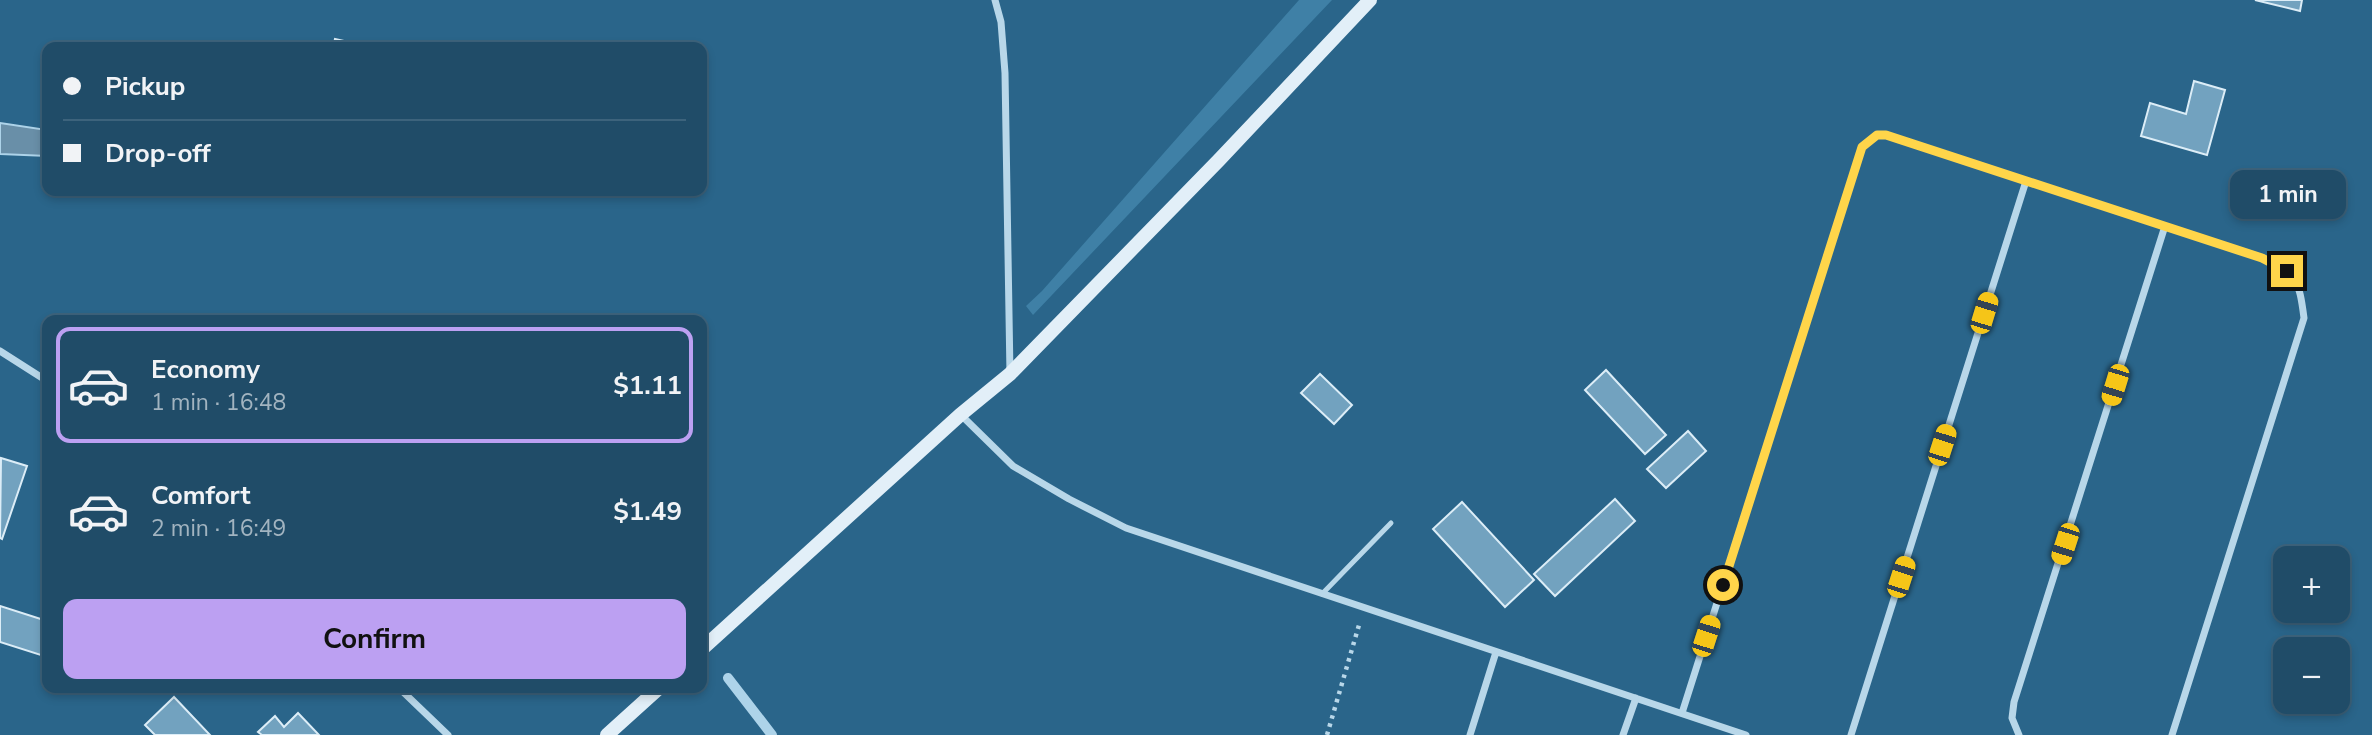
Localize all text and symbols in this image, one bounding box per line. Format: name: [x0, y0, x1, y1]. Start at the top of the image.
text: Pickup: [105, 69, 185, 104]
text: Drop-off: [105, 136, 211, 171]
callout: 1 min: [2229, 170, 2345, 218]
text: 1 min: [2258, 179, 2318, 210]
route end: [2271, 255, 2303, 287]
car: [1968, 290, 2001, 336]
text: Economy: [151, 352, 260, 387]
icon: car: [67, 354, 130, 417]
car: [2099, 362, 2132, 408]
text: $1.11: [613, 368, 682, 403]
text: 1 min · 16:48: [151, 387, 286, 418]
car: [1926, 422, 1959, 468]
text: Comfort: [151, 478, 251, 513]
icon: car: [67, 480, 130, 543]
text: $1.49: [613, 494, 682, 529]
text: 2 min · 16:49: [151, 513, 286, 544]
car: [2049, 521, 2082, 567]
map controls: [2273, 546, 2350, 714]
button: +: [2273, 546, 2350, 623]
car: [1885, 554, 1918, 600]
route start: [1707, 569, 1739, 601]
button: Confirm: [63, 599, 686, 679]
car: [1690, 613, 1723, 659]
button: −: [2273, 637, 2350, 714]

